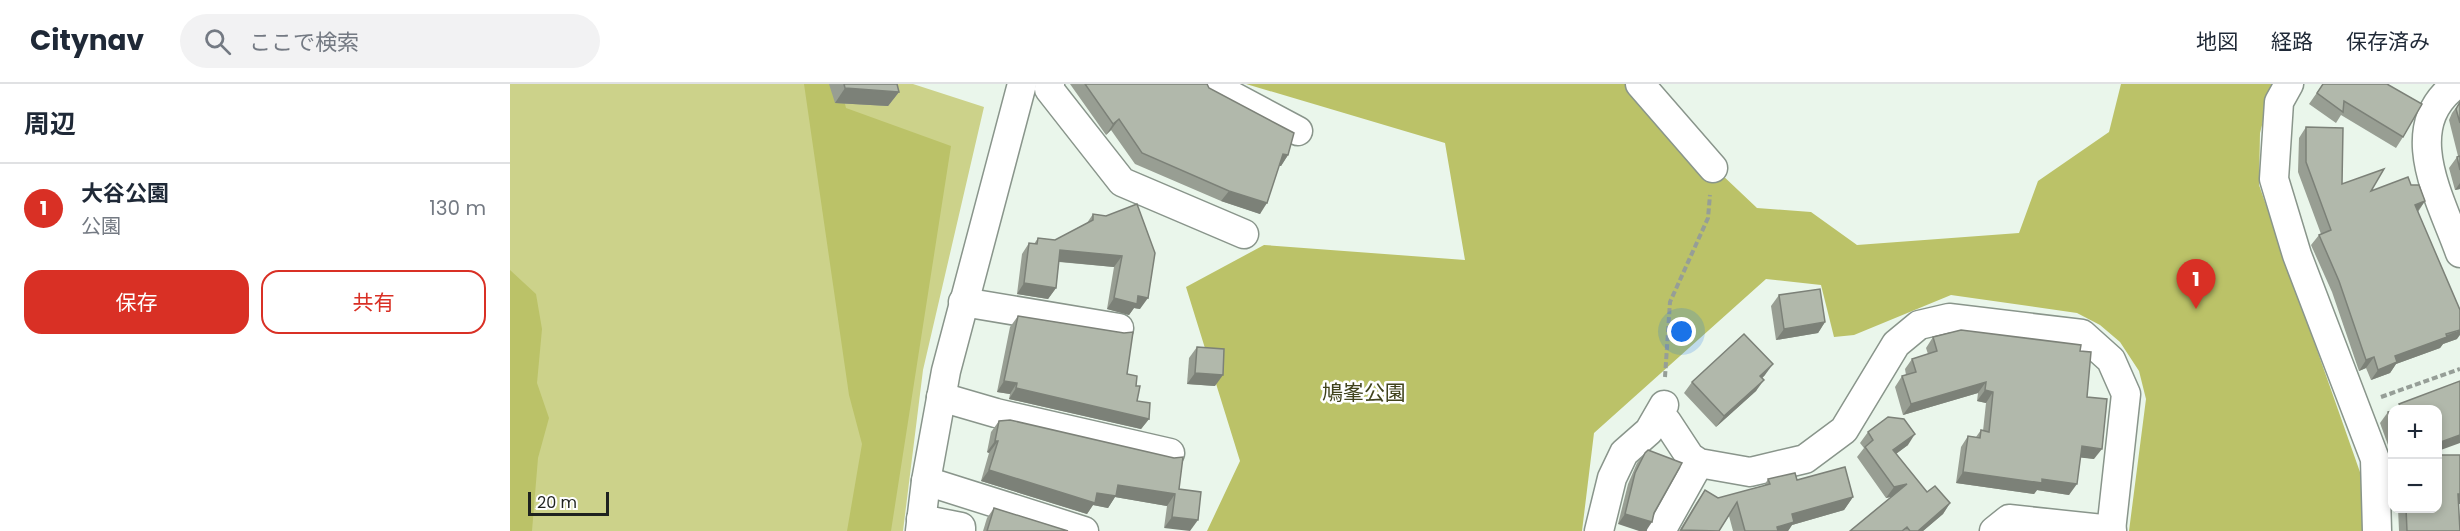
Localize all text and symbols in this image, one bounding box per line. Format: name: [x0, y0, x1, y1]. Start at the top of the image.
search box: [180, 14, 600, 68]
text: Citynav: [30, 21, 144, 60]
icon: search: [201, 25, 234, 58]
text: ここで検索: [249, 27, 359, 58]
text: 地図: [2196, 27, 2238, 56]
text: 経路: [2271, 27, 2313, 56]
text: 保存済み: [2346, 27, 2430, 56]
text: 周辺: [24, 106, 76, 142]
text: 大谷公園: [81, 178, 169, 209]
text: 1: [40, 194, 47, 222]
text: 130 m: [429, 194, 486, 222]
text: 公園: [81, 212, 121, 240]
pin: 1: [2176, 260, 2216, 309]
button: 保存: [24, 270, 249, 334]
button: 共有: [261, 270, 486, 334]
your location: [1667, 317, 1696, 346]
park label: 鳩峯公園: [1322, 378, 1406, 407]
map controls: [2388, 405, 2442, 513]
button: +: [2388, 405, 2442, 459]
button: −: [2388, 459, 2442, 513]
scale bar: [528, 489, 609, 516]
text: 20 m: [537, 491, 577, 514]

